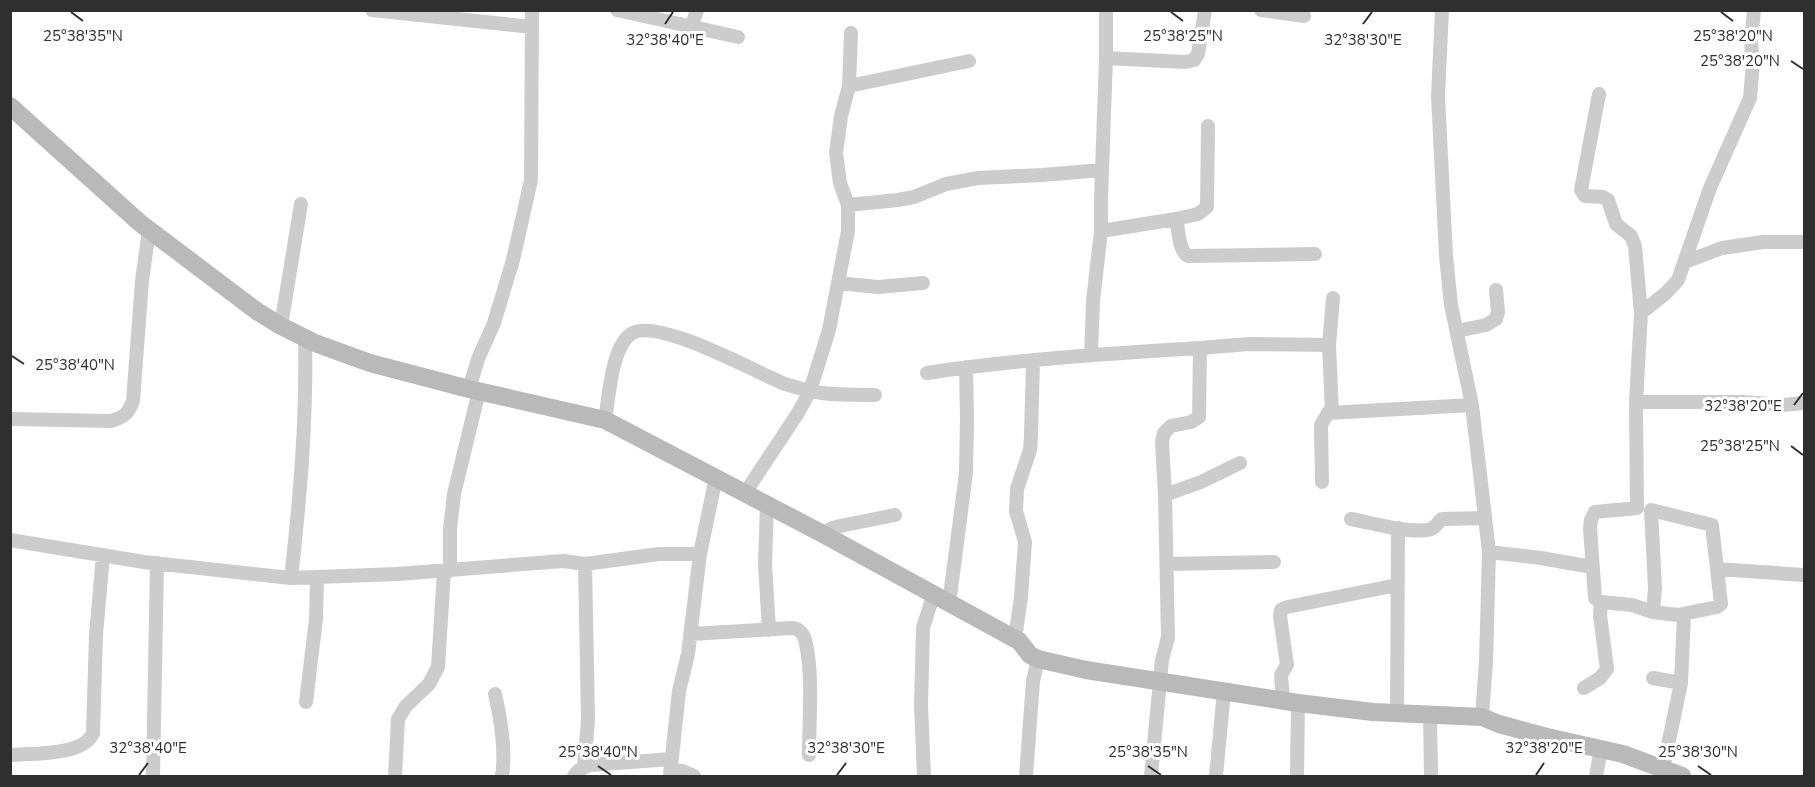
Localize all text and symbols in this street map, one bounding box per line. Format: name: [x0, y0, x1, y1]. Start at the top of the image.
text: 25°38'35"N: [43, 26, 123, 46]
text: 25°38'25"N: [1143, 26, 1223, 46]
text: 25°38'20"N: [1693, 26, 1773, 46]
text: 32°38'40"E: [626, 30, 704, 50]
text: 32°38'30"E: [1324, 30, 1402, 50]
text: 25°38'20"N: [1700, 51, 1780, 71]
text: 25°38'40"N: [35, 355, 115, 375]
text: 32°38'20"E: [1704, 396, 1782, 416]
text: 25°38'25"N: [1700, 436, 1780, 456]
text: 32°38'40"E: [109, 738, 187, 758]
text: 32°38'30"E: [807, 738, 885, 758]
text: 32°38'20"E: [1505, 738, 1583, 758]
text: 25°38'40"N: [558, 742, 638, 762]
text: 25°38'35"N: [1108, 742, 1188, 762]
text: 25°38'30"N: [1658, 742, 1738, 762]

